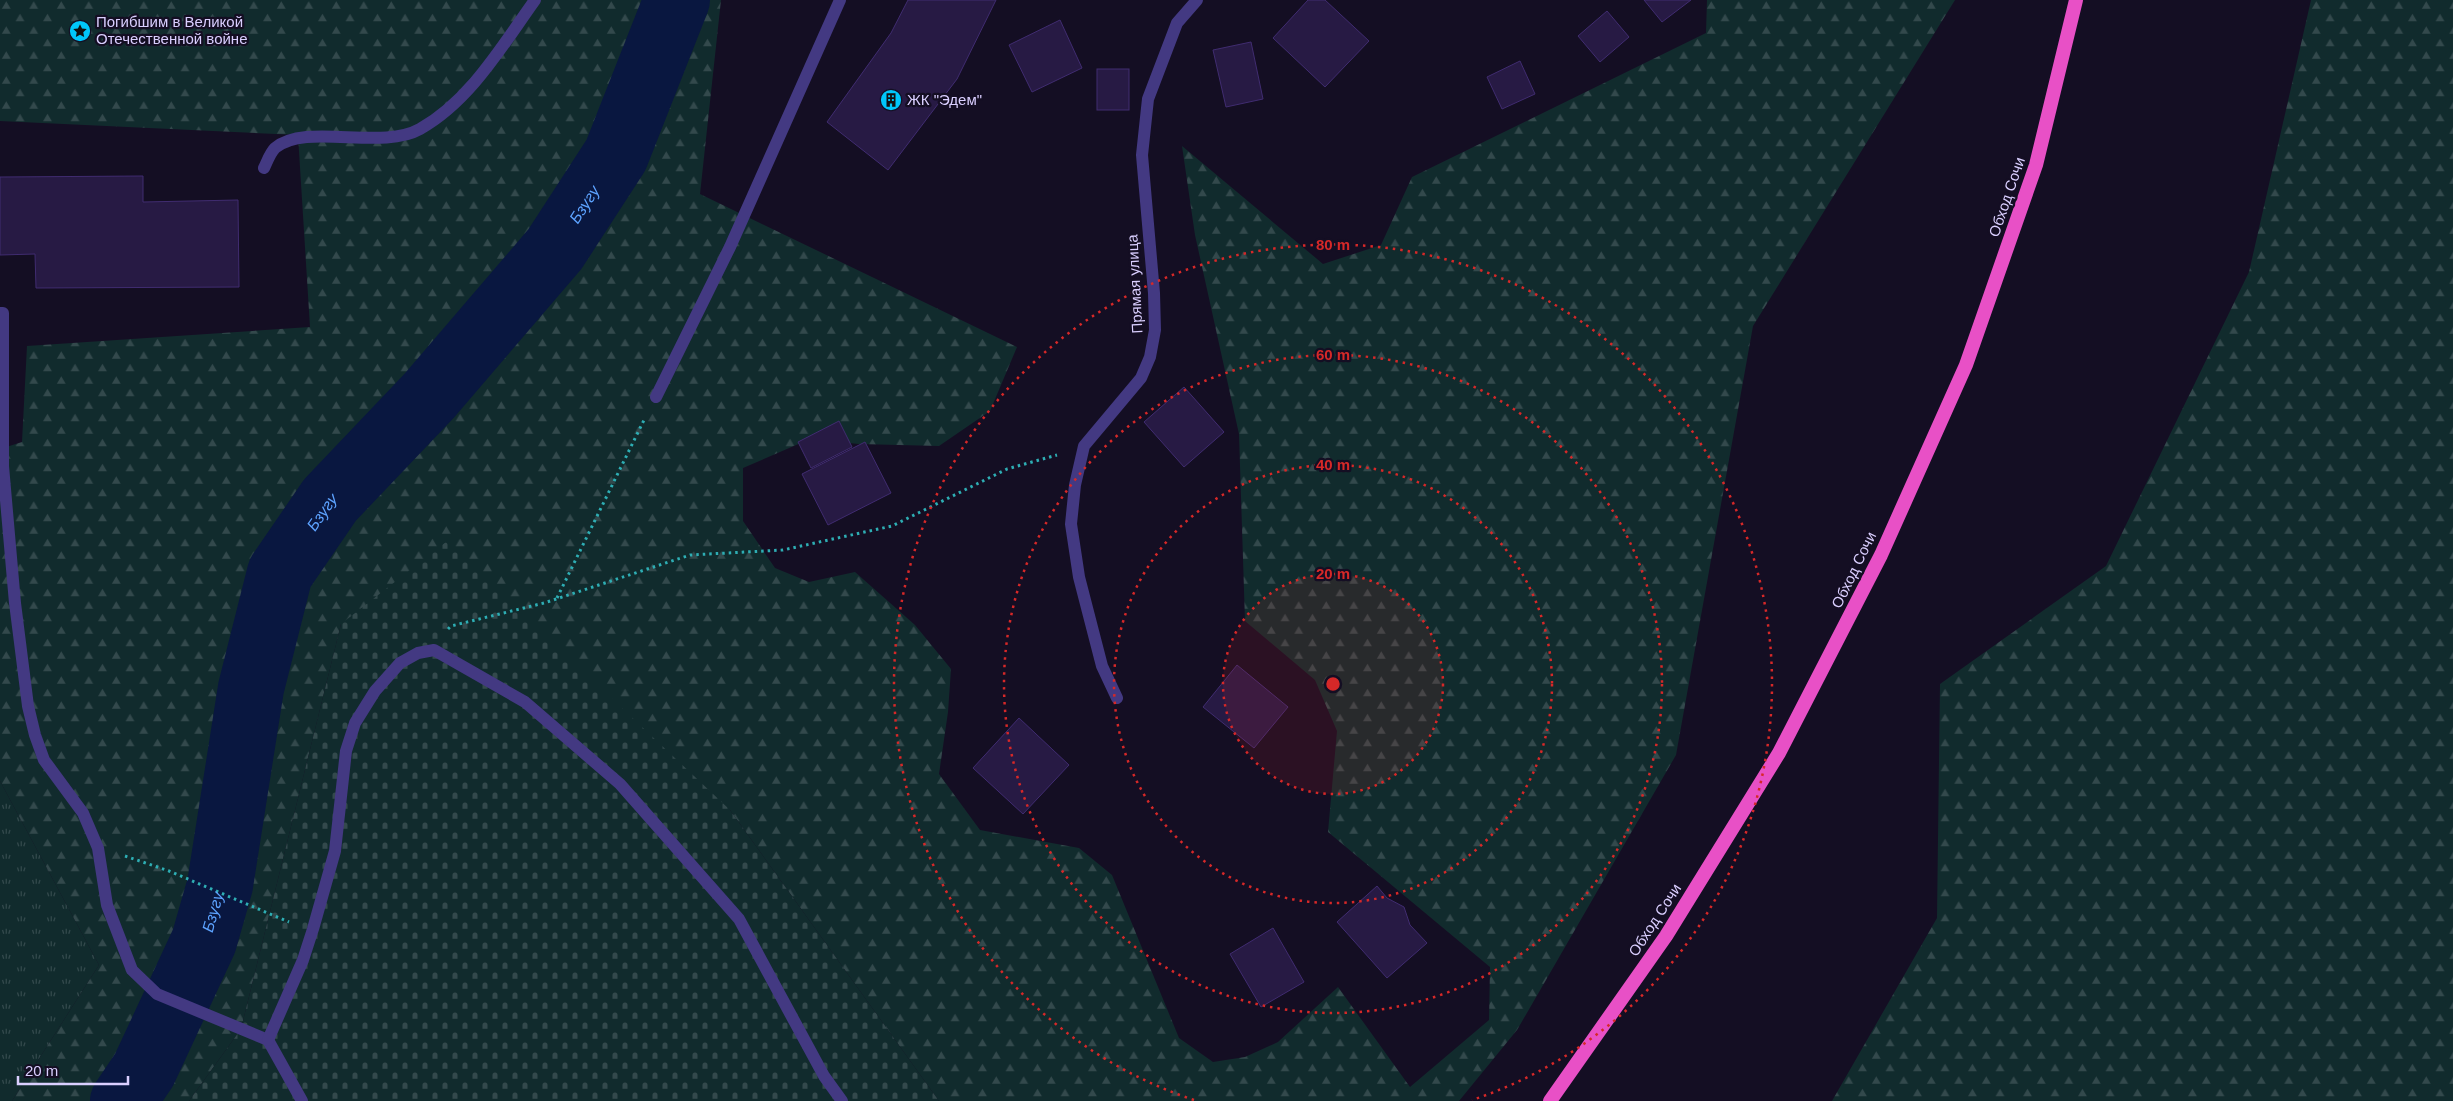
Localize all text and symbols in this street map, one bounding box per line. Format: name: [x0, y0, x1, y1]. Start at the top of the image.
place label: Погибшим в Великой Отечественной войне: [96, 13, 248, 47]
place icon: Погибшим в Великой Отечественной войне: [68, 19, 92, 43]
building icon: ЖК "Эдем": [879, 88, 903, 112]
place label: ЖК "Эдем": [907, 91, 982, 108]
street label: Обход Сочи: [1985, 155, 2028, 239]
water label: Бзугу: [566, 182, 603, 226]
street label: Прямая улица: [1123, 233, 1146, 334]
text: 80 m: [1316, 236, 1350, 253]
text: 60 m: [1316, 346, 1350, 363]
text: 40 m: [1316, 456, 1350, 473]
water label: Бзугу: [304, 489, 341, 534]
street label: Обход Сочи: [1828, 529, 1879, 611]
text: 20 m: [1316, 565, 1350, 582]
centre of rings: [1324, 675, 1342, 693]
street label: Обход Сочи: [1625, 880, 1684, 959]
water label: Бзугу: [199, 889, 227, 934]
scale bar: [18, 1054, 128, 1086]
text: 20 m: [25, 1062, 58, 1079]

